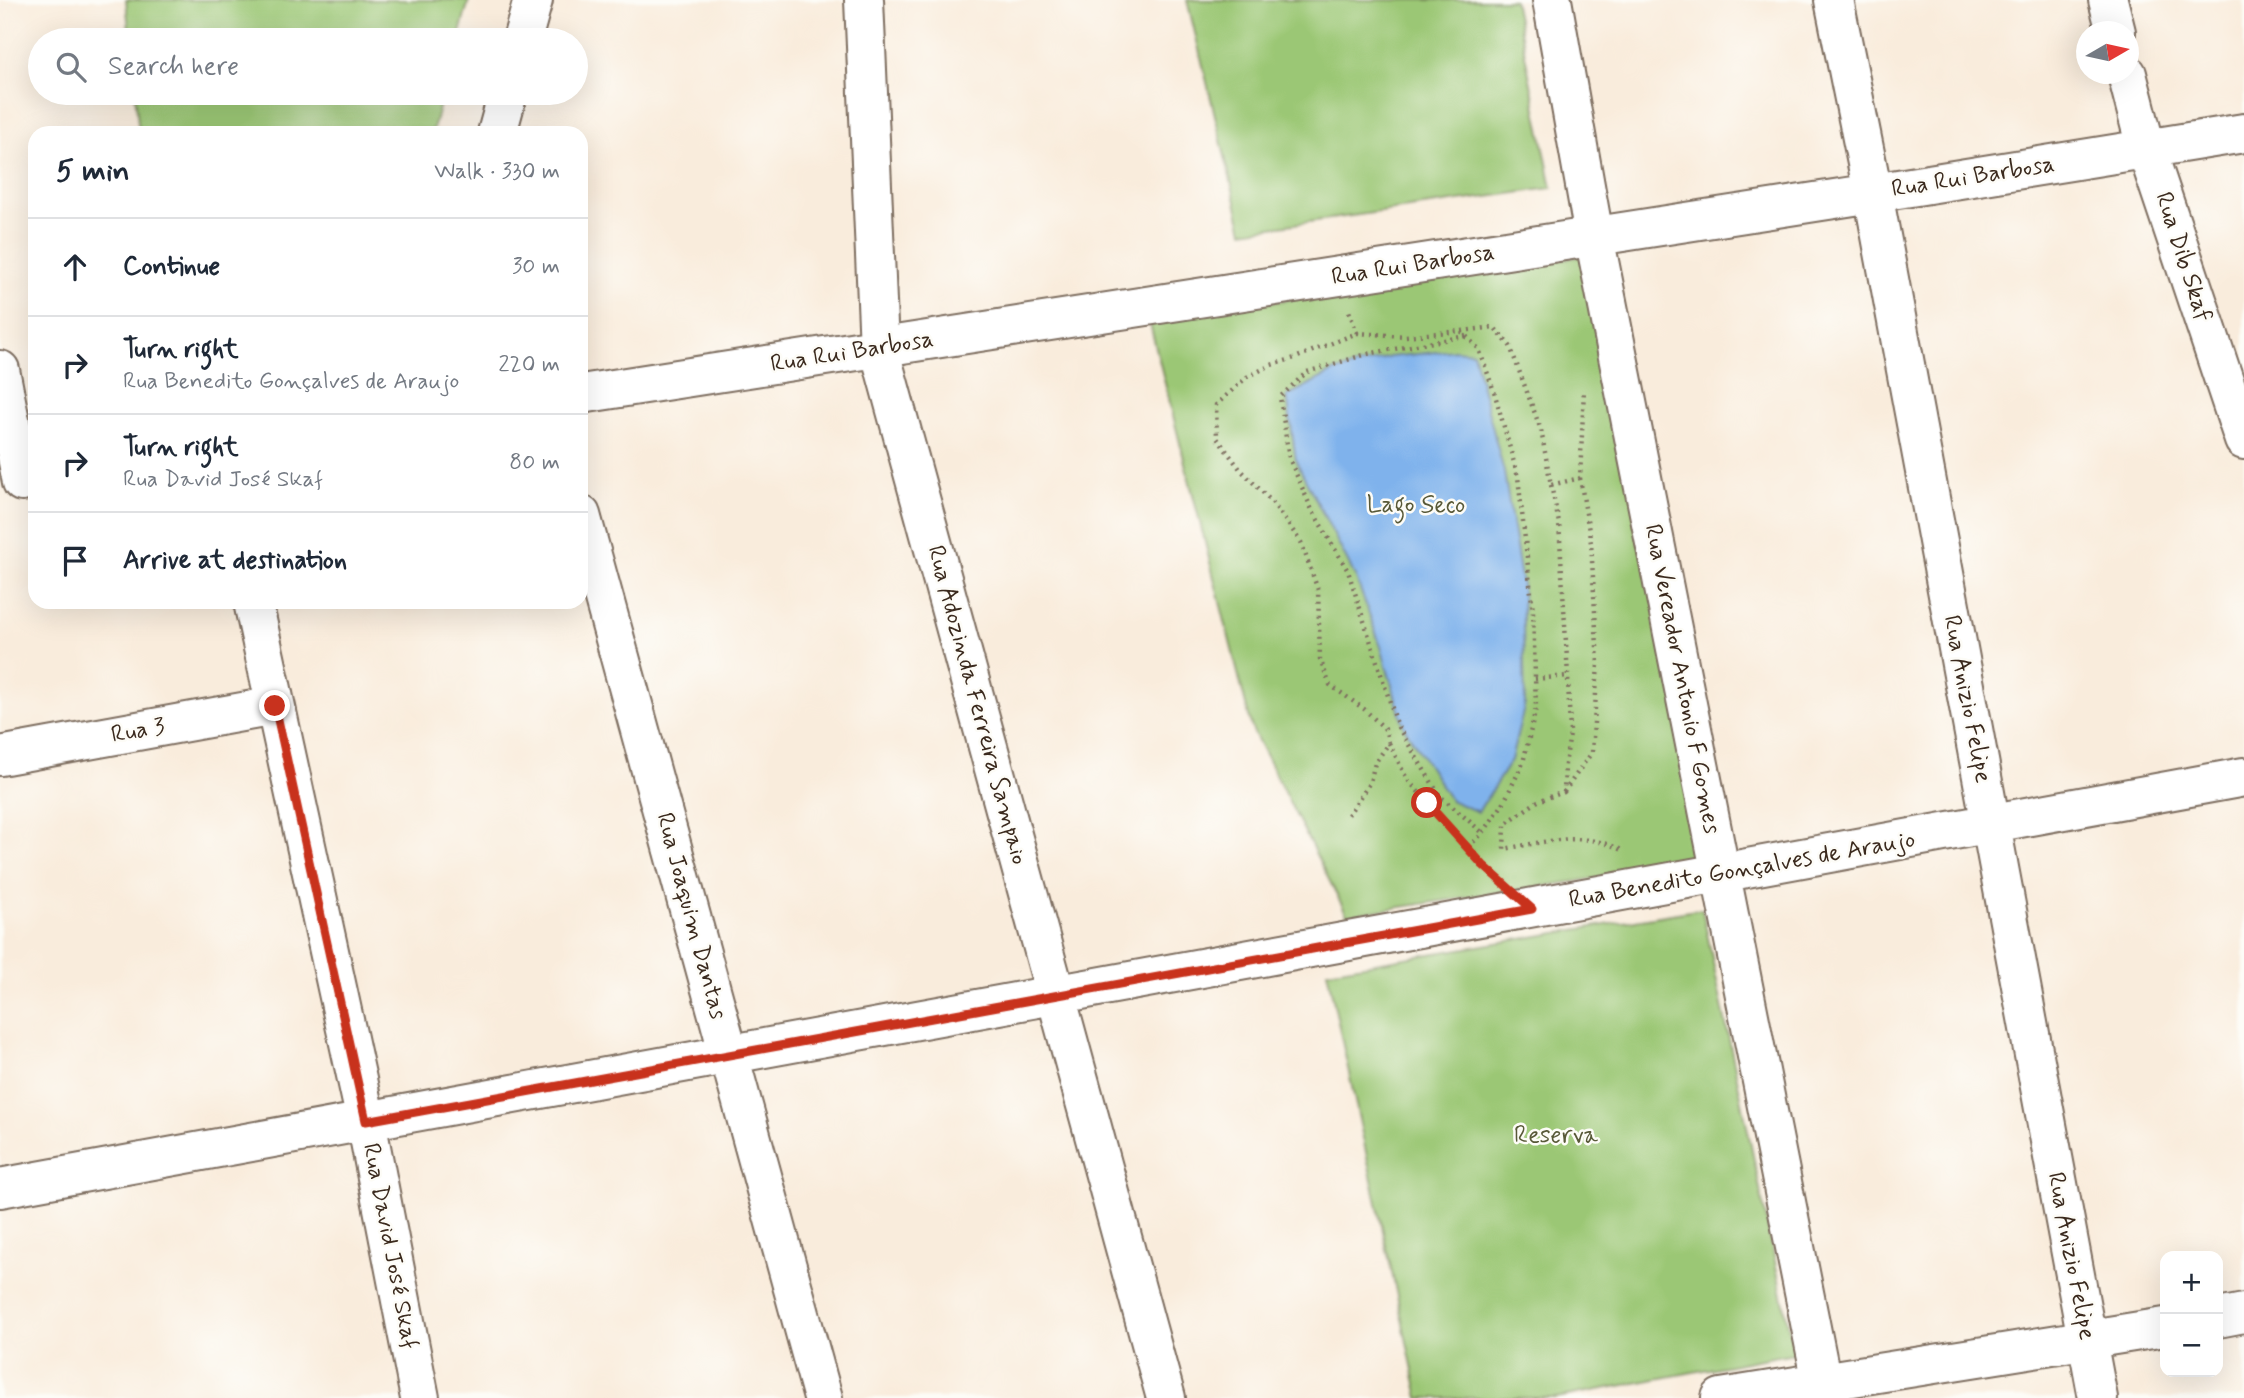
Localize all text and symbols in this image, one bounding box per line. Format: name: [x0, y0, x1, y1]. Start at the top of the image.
north arrow: [2076, 21, 2139, 84]
search box: [28, 28, 588, 105]
icon: search: [52, 48, 90, 86]
text: Search here: [108, 50, 239, 84]
street label: Rua Rui Barbosa: [1889, 149, 2057, 205]
text: 5 min: [56, 152, 130, 191]
text: Walk · 330 m: [434, 157, 560, 187]
street label: Rua Dib Skaf: [2147, 188, 2219, 326]
street label: Rua Rui Barbosa: [1329, 237, 1497, 293]
icon: ahead: [56, 248, 94, 286]
text: Continue: [123, 250, 220, 284]
text: 30 m: [512, 252, 560, 282]
street label: Rua Rui Barbosa: [768, 324, 936, 380]
text: Turn right: [123, 333, 239, 367]
icon: right: [56, 346, 94, 384]
text: 220 m: [498, 350, 560, 380]
text: Rua Benedito Gonçalves de Araujo: [123, 367, 459, 397]
text: Turn right: [123, 431, 239, 465]
icon: right: [56, 444, 94, 482]
text: 80 m: [509, 448, 560, 478]
text: Rua David José Skaf: [123, 465, 323, 495]
park label: Lago Seco: [1367, 490, 1465, 524]
street label: Rua Vereador Antonio F Gomes: [1637, 522, 1727, 837]
icon: arrive: [56, 542, 94, 580]
street label: Rua Adozinda Ferreira Sampaio: [919, 542, 1035, 868]
text: Arrive at destination: [123, 544, 347, 578]
street label: Rua Anizio Felipe: [1936, 612, 1998, 786]
route end: [259, 690, 290, 721]
street label: Rua 3: [109, 711, 167, 751]
route start: [1411, 787, 1442, 818]
street label: Rua Joaquim Dantas: [648, 809, 734, 1023]
street label: Rua Benedito Gonçalves de Araujo: [1566, 824, 1918, 916]
park label: Reserva: [1514, 1120, 1599, 1151]
street label: Rua David José Skaf: [355, 1141, 425, 1351]
street label: Rua Anizio Felipe: [2040, 1169, 2102, 1343]
map controls: [2160, 1251, 2223, 1377]
button: +: [2160, 1251, 2223, 1314]
button: −: [2160, 1314, 2223, 1377]

